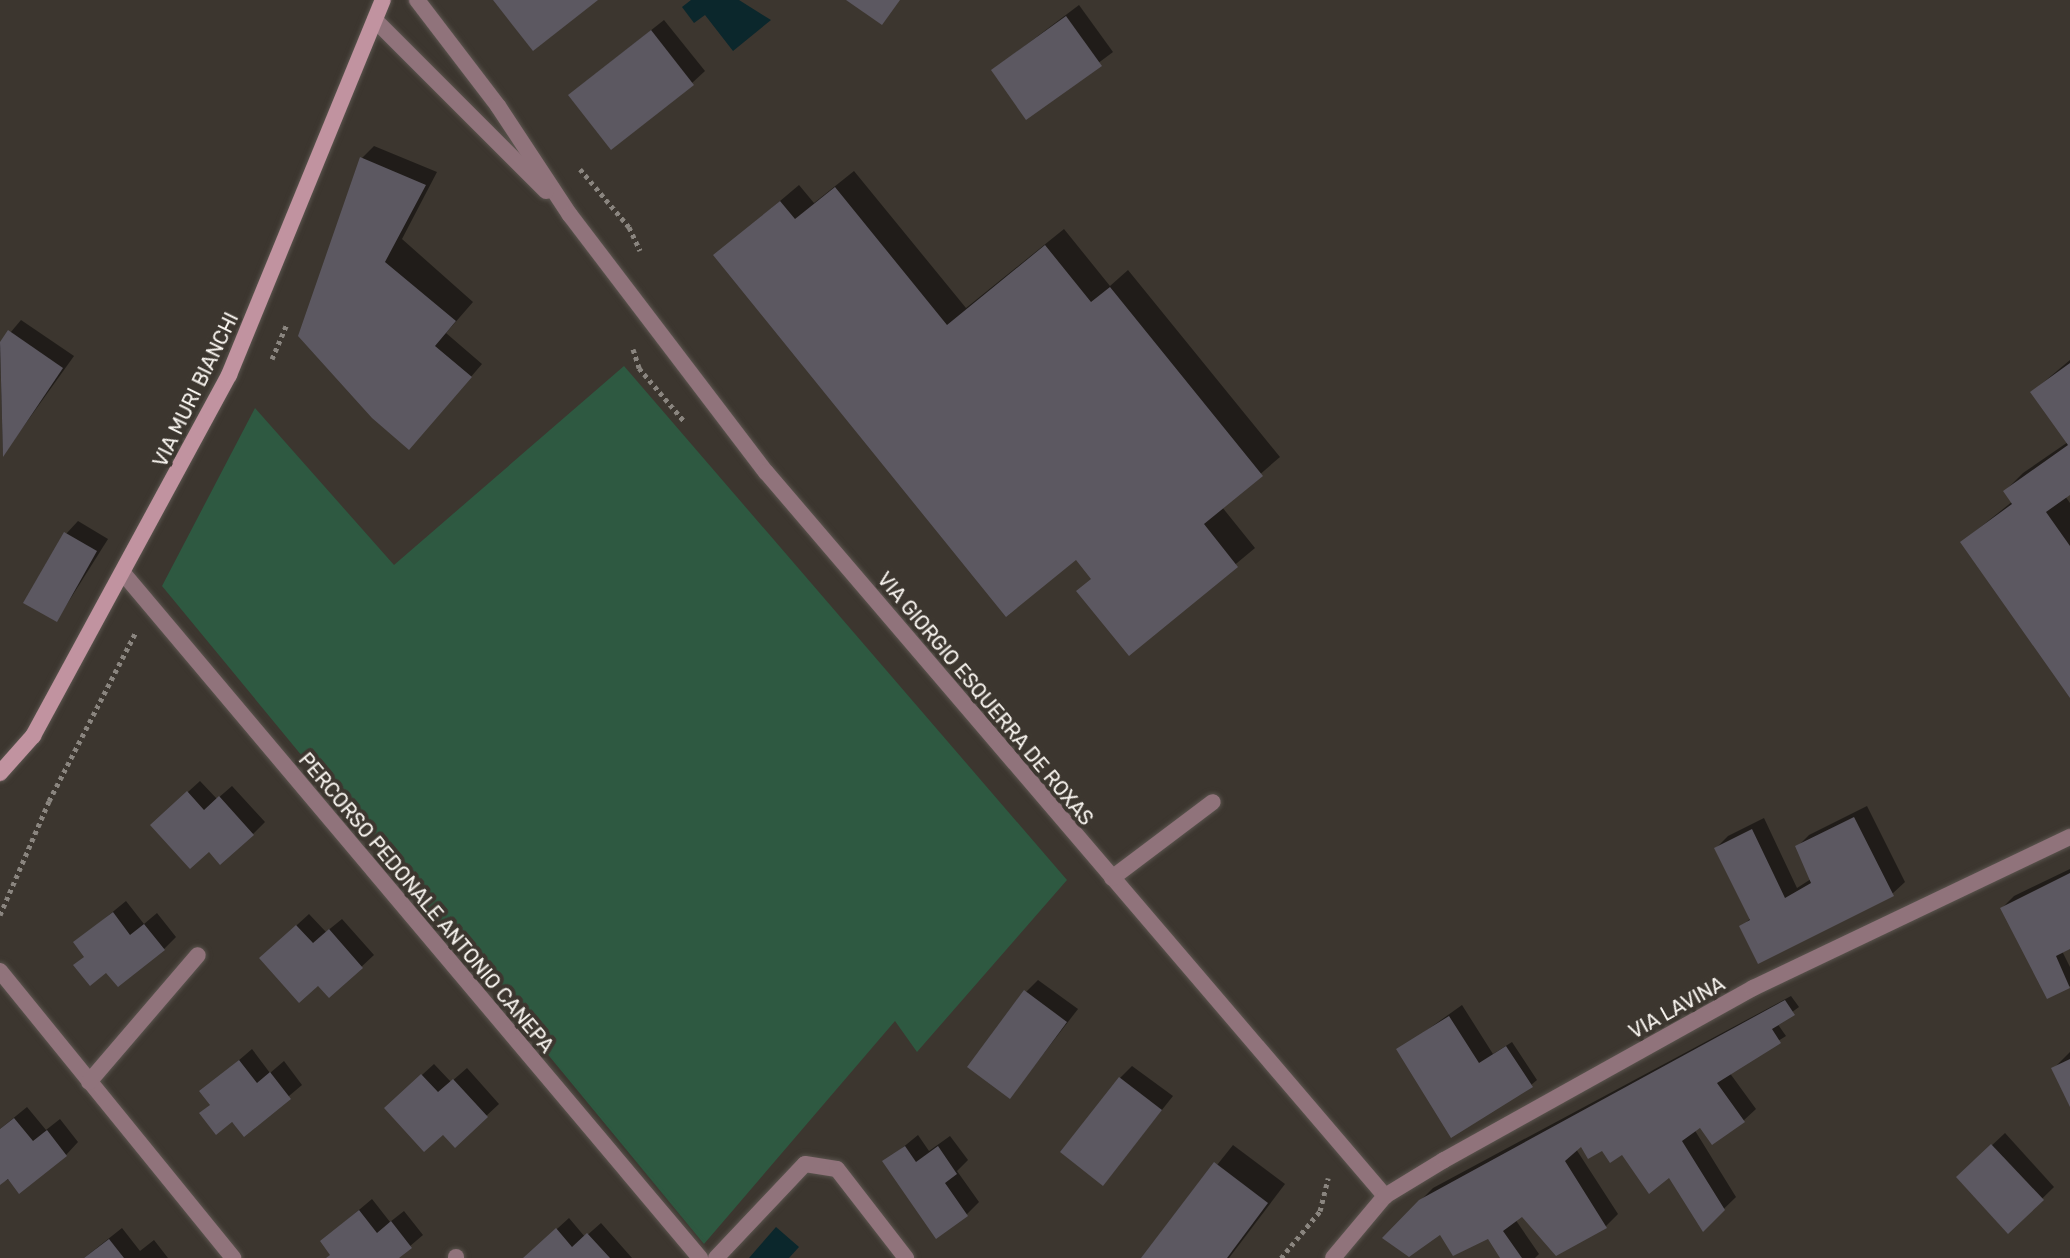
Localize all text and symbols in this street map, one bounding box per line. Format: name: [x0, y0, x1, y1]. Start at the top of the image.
street label: VIA MURI BIANCHI: [148, 309, 244, 471]
street label: VIA GIORGIO ESQUERRA DE ROXAS: [872, 567, 1098, 831]
street label: PERCORSO PEDONALE ANTONIO CANEPA: [293, 748, 559, 1058]
street label: VIA LAVINA: [1625, 972, 1729, 1044]

